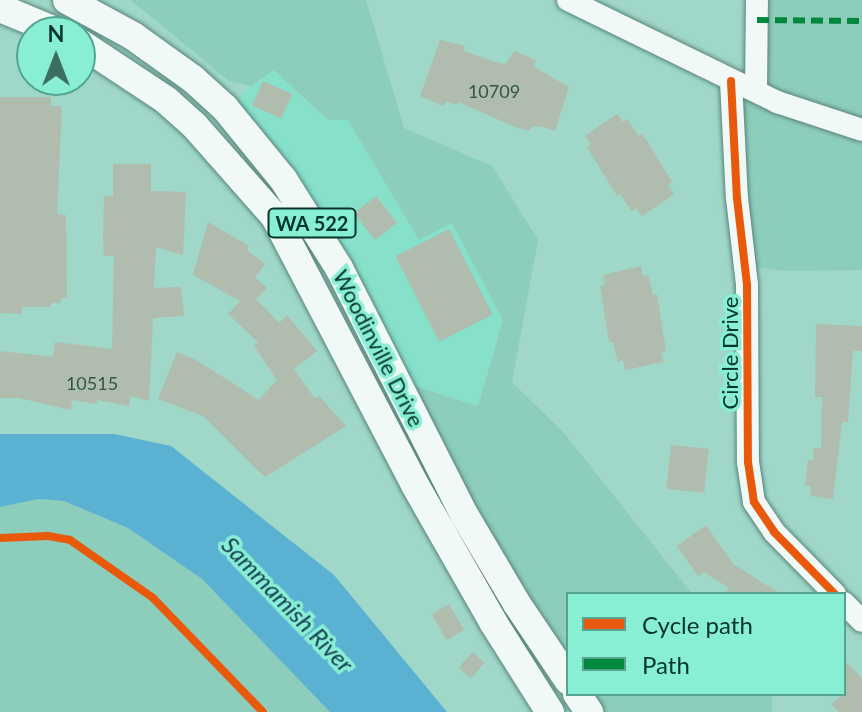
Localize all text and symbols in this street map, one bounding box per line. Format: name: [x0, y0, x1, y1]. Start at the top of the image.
north arrow: [16, 16, 96, 96]
text: N: [48, 20, 64, 47]
house number: 10709: [468, 80, 520, 102]
road number: WA 522: [266, 207, 358, 239]
street label: Woodinville Drive: [328, 265, 430, 431]
street label: Circle Drive: [717, 297, 743, 409]
house number: 10515: [66, 372, 118, 394]
water label: Sammamish River: [216, 530, 360, 678]
legend: [566, 592, 846, 696]
text: Cycle path: [642, 610, 753, 639]
text: Path: [642, 650, 690, 679]

